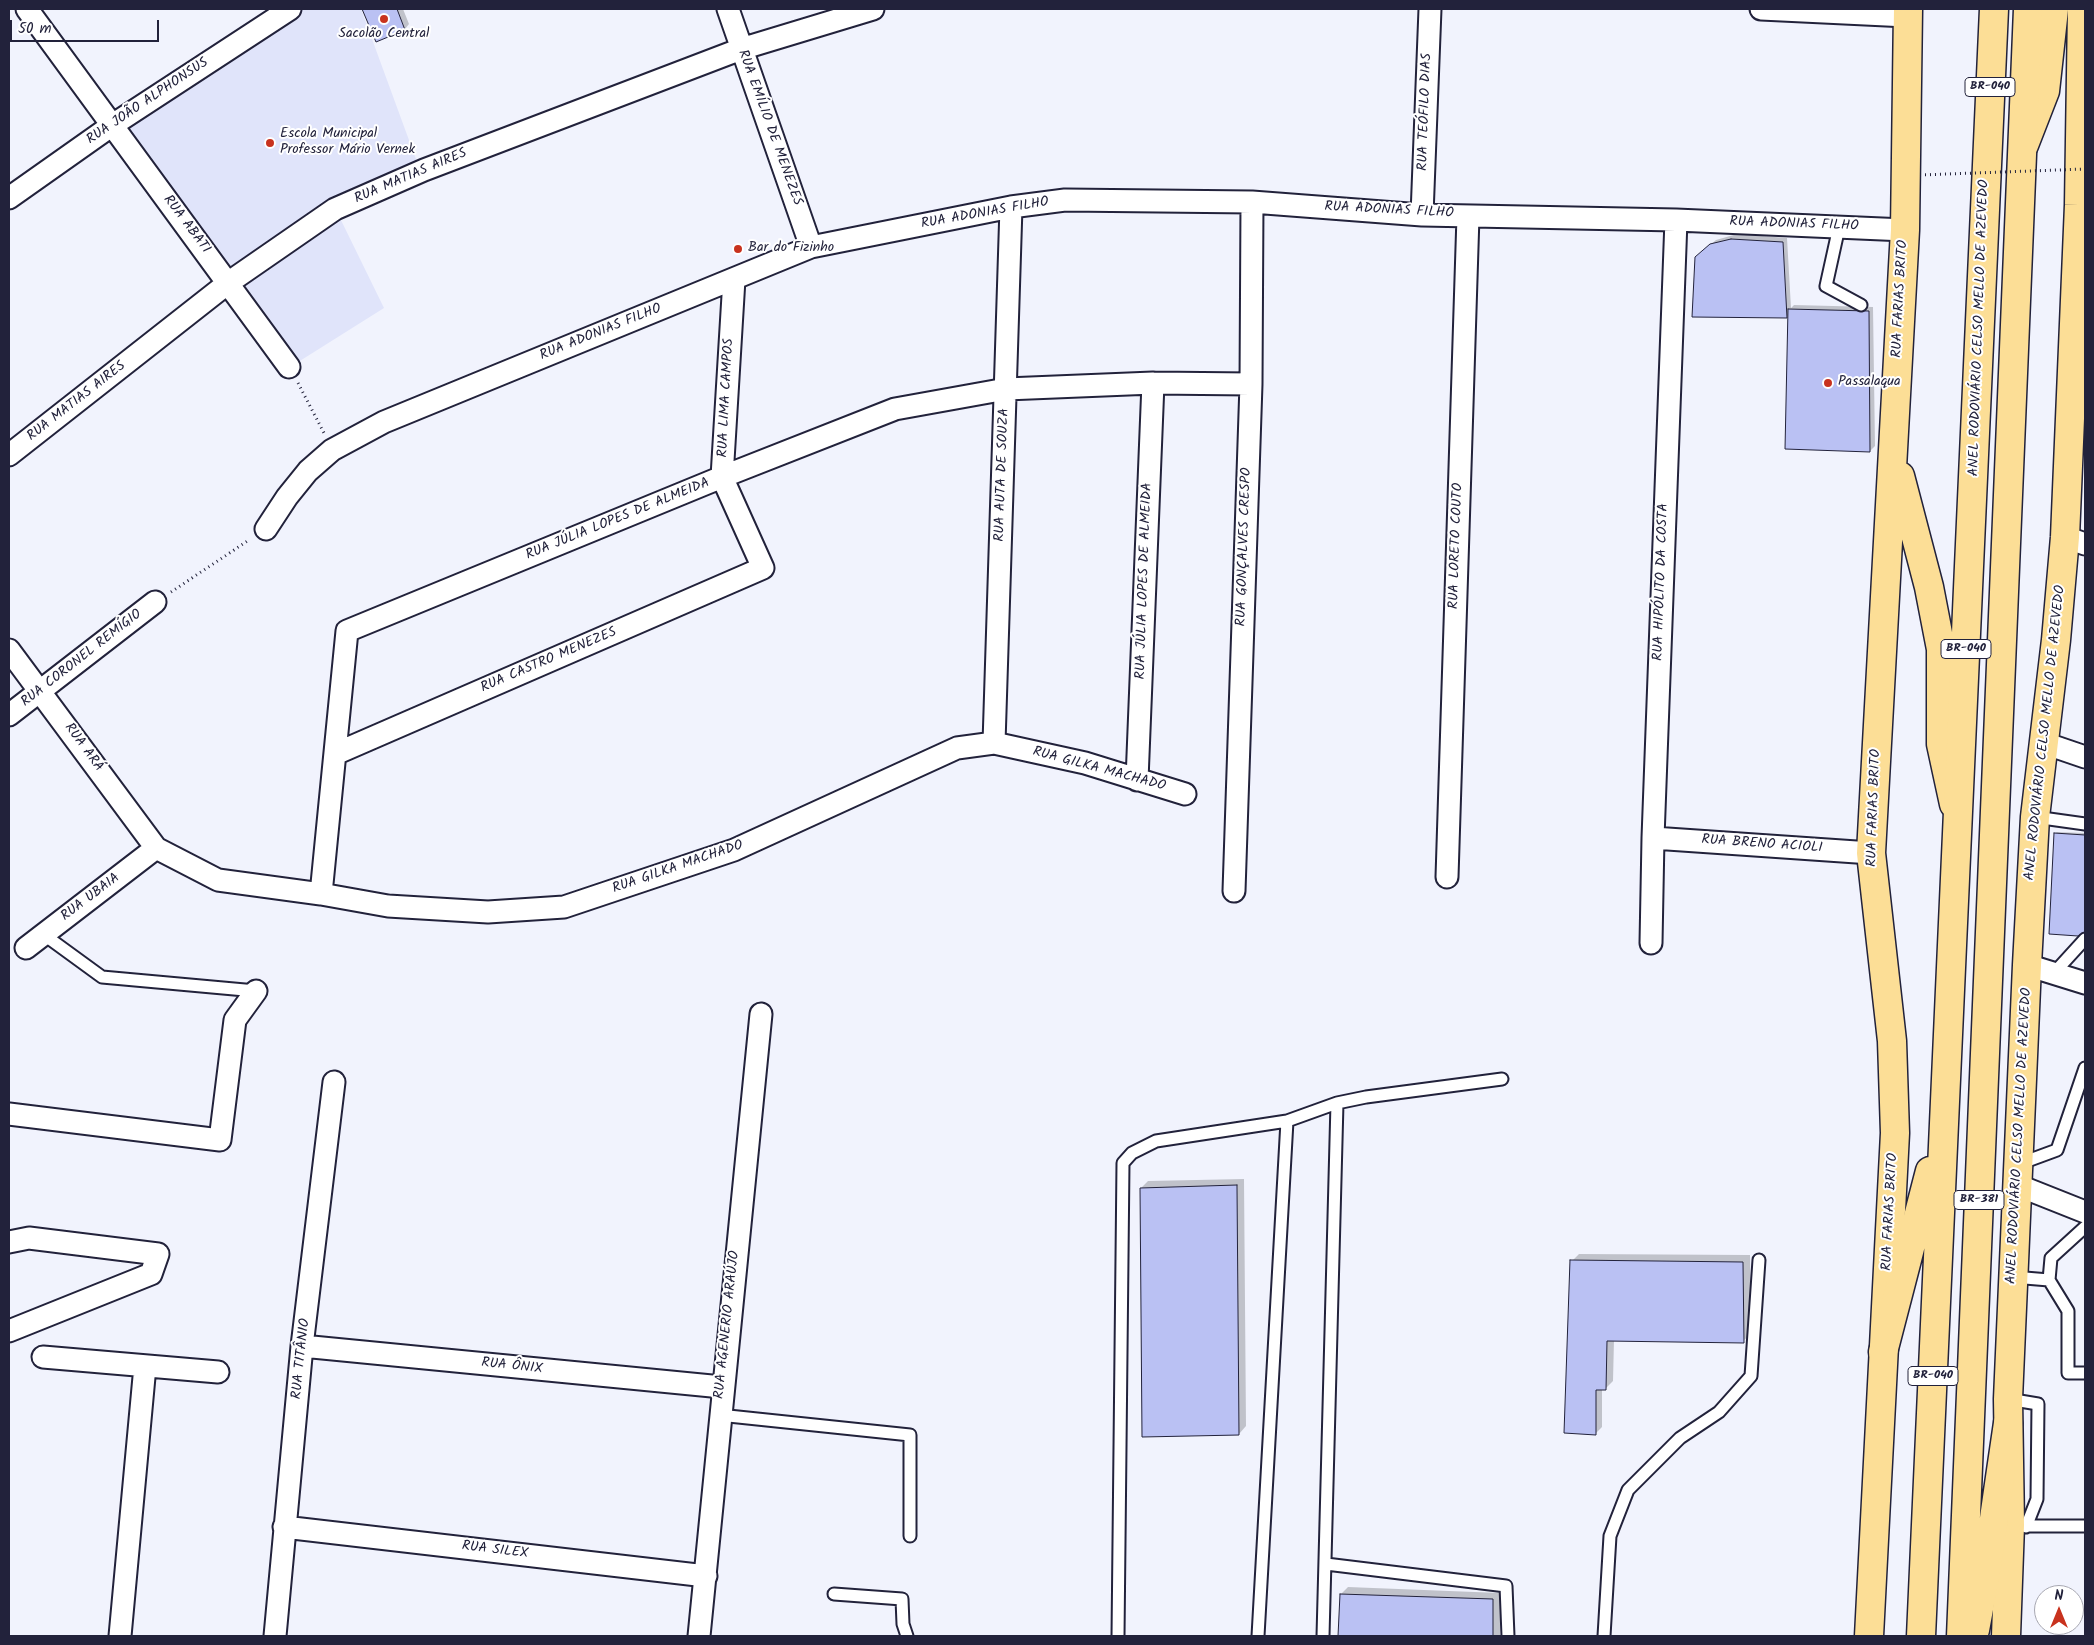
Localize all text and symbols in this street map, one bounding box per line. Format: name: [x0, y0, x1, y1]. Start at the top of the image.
scale bar: [12, 10, 161, 42]
marker: Sacolão Central: [378, 13, 390, 25]
text: 50 m: [18, 17, 52, 41]
place label: Sacolão Central: [339, 27, 429, 43]
street label: RUA EMÍLIO DE MENEZES: [733, 48, 805, 208]
street label: RUA TEÓFILO DIAS: [1416, 53, 1436, 171]
street label: RUA JOÃO ALPHONSUS: [84, 55, 212, 149]
road number: BR-040: [1965, 77, 2015, 96]
place label: Escola Municipal Professor Mário Vernek: [280, 127, 415, 160]
marker: Escola Municipal Professor Mário Vernek: [264, 137, 276, 149]
street label: RUA MATIAS AIRES: [352, 146, 470, 208]
street label: ANEL RODOVIÁRIO CELSO MELLO DE AZEVEDO: [1966, 179, 1994, 477]
street label: RUA ABATI: [159, 193, 213, 257]
street label: RUA ADONIAS FILHO: [920, 194, 1050, 234]
street label: RUA ADONIAS FILHO: [1324, 199, 1454, 223]
street label: RUA ADONIAS FILHO: [1729, 214, 1859, 236]
street label: RUA FARIAS BRITO: [1890, 240, 1912, 358]
place label: Bar do Fizinho: [748, 241, 834, 257]
marker: Bar do Fizinho: [732, 243, 744, 255]
street label: RUA ADONIAS FILHO: [538, 301, 664, 365]
street label: RUA LIMA CAMPOS: [715, 338, 739, 458]
street label: RUA MATIAS AIRES: [24, 358, 130, 446]
place label: Passalaqua: [1838, 375, 1901, 391]
marker: Passalaqua: [1822, 377, 1834, 389]
street label: RUA AUTA DE SOUZA: [992, 408, 1014, 542]
street label: RUA GONÇALVES CRESPO: [1234, 467, 1256, 627]
street label: RUA JÚLIA LOPES DE ALMEIDA: [524, 475, 712, 565]
street label: RUA JÚLIA LOPES DE ALMEIDA: [1133, 482, 1157, 680]
street label: RUA LORETO COUTO: [1446, 483, 1468, 609]
street label: RUA HIPÓLITO DA COSTA: [1651, 503, 1673, 661]
street label: ANEL RODOVIÁRIO CELSO MELLO DE AZEVEDO: [2022, 585, 2070, 881]
street label: RUA CORONEL REMÍGIO: [18, 607, 146, 711]
street label: RUA CASTRO MENEZES: [478, 625, 620, 697]
road number: BR-040: [1941, 640, 1991, 659]
street label: RUA ARÁ: [60, 720, 106, 776]
street label: RUA GILKA MACHADO: [1031, 744, 1167, 796]
street label: RUA FARIAS BRITO: [1865, 749, 1885, 867]
street label: RUA BRENO ACIOLI: [1701, 832, 1823, 858]
street label: RUA GILKA MACHADO: [610, 838, 746, 898]
street label: RUA UBAIA: [58, 870, 124, 926]
street label: ANEL RODOVIÁRIO CELSO MELLO DE AZEVEDO: [2004, 987, 2036, 1285]
street label: RUA FARIAS BRITO: [1880, 1153, 1902, 1271]
road number: BR-381: [1954, 1190, 2004, 1210]
street label: RUA AGENERIO ARAÚJO: [712, 1250, 744, 1400]
street label: RUA TITÂNIO: [289, 1318, 315, 1400]
street label: RUA ÔNIX: [480, 1355, 544, 1379]
road number: BR-040: [1908, 1366, 1958, 1385]
street label: RUA SILEX: [461, 1539, 529, 1563]
north arrow: [2034, 1585, 2084, 1635]
text: N: [2055, 1585, 2063, 1607]

